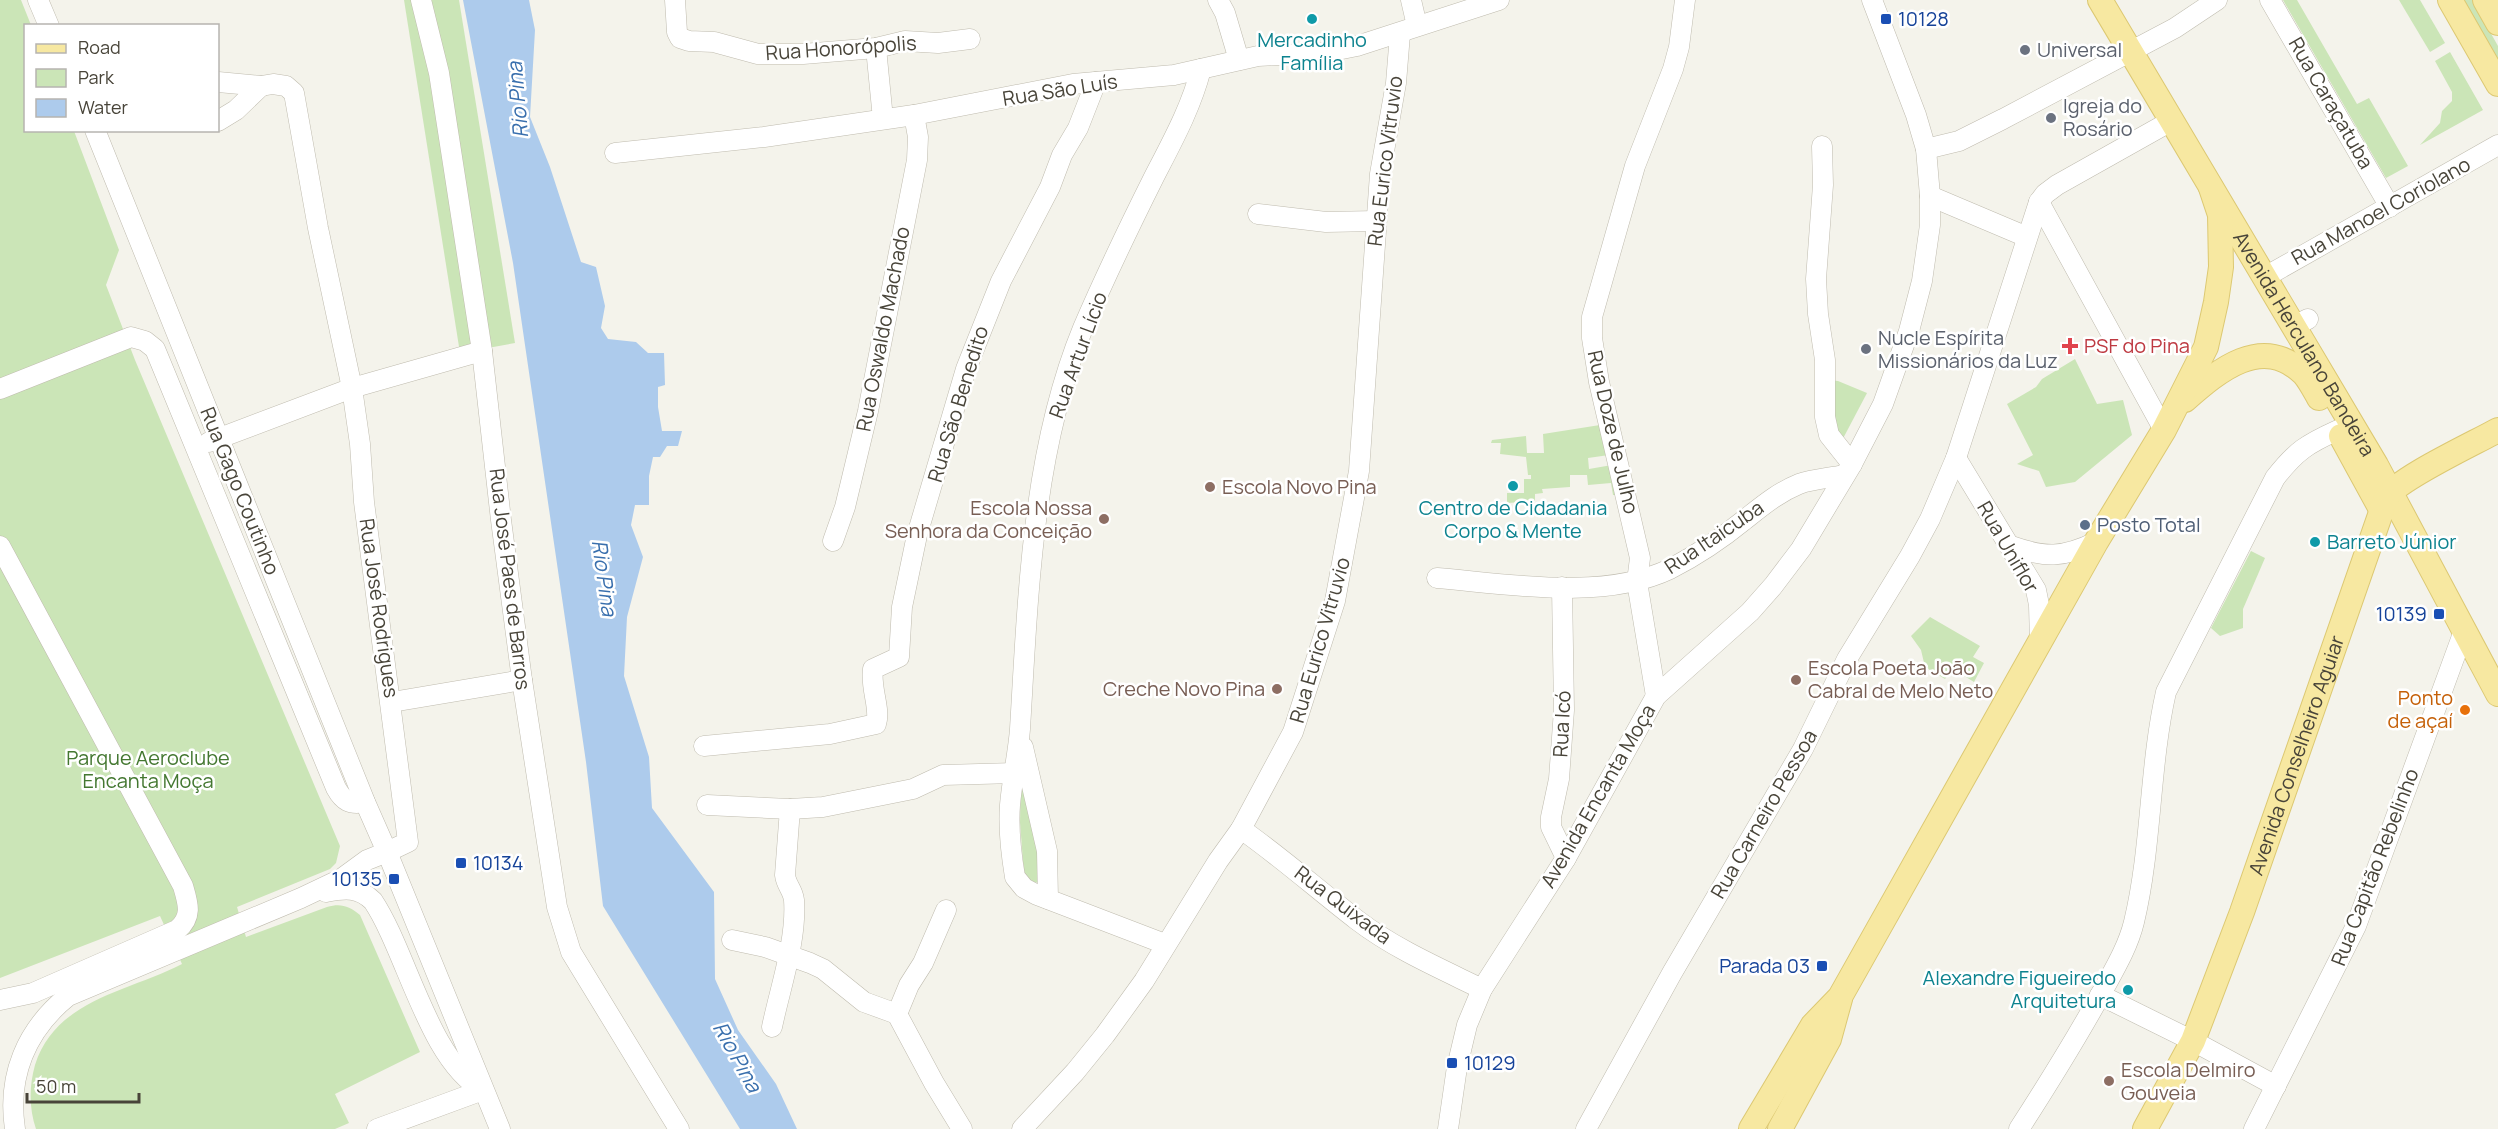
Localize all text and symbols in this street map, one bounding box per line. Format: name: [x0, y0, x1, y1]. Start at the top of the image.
place label: 10128: [1898, 5, 1949, 32]
marker: Mercadinho Família: [1305, 12, 1319, 26]
marker: 10128: [1879, 12, 1893, 26]
legend: [24, 24, 219, 132]
place label: Mercadinho Família: [1257, 26, 1367, 76]
street label: Rua Honorópolis: [765, 29, 917, 66]
street label: Rua Caraçatuba: [2283, 32, 2380, 174]
text: Road: [78, 35, 121, 59]
place label: Universal: [2037, 36, 2122, 63]
marker: Universal: [2018, 43, 2032, 57]
water label: Rio Pina: [500, 59, 534, 139]
text: Park: [78, 65, 115, 89]
street label: Rua São Luís: [1000, 67, 1119, 112]
street label: Rua Eurico Vitruvio: [1361, 74, 1408, 248]
place label: Igreja do Rosário: [2063, 92, 2142, 142]
text: Water: [78, 95, 128, 119]
marker: Igreja do Rosário: [2044, 111, 2058, 125]
street label: Rua Manoel Coriolano: [2286, 150, 2475, 271]
street label: Rua Oswaldo Machado: [849, 224, 916, 434]
street label: Avenida Herculano Bandeira: [2227, 226, 2382, 461]
street label: Rua Artur Lício: [1042, 288, 1113, 422]
street label: Rua São Benedito: [921, 322, 994, 485]
place label: Nucle Espírita Missionários da Luz: [1878, 324, 2058, 374]
place label: PSF do Pina: [2084, 332, 2190, 359]
marker: PSF do Pina: [2061, 337, 2079, 355]
marker: Nucle Espírita Missionários da Luz: [1859, 342, 1873, 356]
street label: Rua Doze de Julho: [1582, 347, 1645, 516]
street label: Rua Gago Coutinho: [194, 403, 287, 579]
street label: Rua José Paes de Barros: [484, 467, 537, 691]
place label: Escola Novo Pina: [1222, 473, 1377, 500]
marker: Centro de Cidadania Corpo & Mente: [1506, 479, 1520, 493]
marker: Escola Novo Pina: [1203, 480, 1217, 494]
place label: Escola Nossa Senhora da Conceição: [885, 494, 1092, 544]
place label: Centro de Cidadania Corpo & Mente: [1419, 494, 1607, 544]
street label: Rua Itaicuba: [1659, 494, 1769, 580]
street label: Rua Uniflor: [1971, 496, 2046, 598]
place label: Posto Total: [2097, 511, 2201, 538]
marker: Escola Nossa Senhora da Conceição: [1097, 512, 1111, 526]
street label: Rua José Rodrigues: [354, 516, 405, 699]
marker: Posto Total: [2078, 518, 2092, 532]
place label: Barreto Júnior: [2327, 528, 2456, 555]
marker: Barreto Júnior: [2308, 535, 2322, 549]
water label: Rio Pina: [586, 538, 624, 619]
street label: Rua Eurico Vitruvio: [1283, 554, 1356, 726]
place label: 10139: [2376, 600, 2427, 627]
marker: 10139: [2432, 607, 2446, 621]
street label: Avenida Conselheiro Aguiar: [2242, 632, 2350, 879]
place label: Escola Poeta João Cabral de Melo Neto: [1808, 654, 1993, 704]
marker: Escola Poeta João Cabral de Melo Neto: [1789, 673, 1803, 687]
place label: Creche Novo Pina: [1103, 675, 1265, 702]
marker: Creche Novo Pina: [1270, 682, 1284, 696]
place label: Ponto de açaí: [2388, 684, 2453, 734]
street label: Rua Icó: [1546, 690, 1577, 758]
street label: Avenida Encanta Moça: [1534, 699, 1661, 892]
marker: Ponto de açaí: [2458, 703, 2472, 717]
street label: Rua Carneiro Pessoa: [1704, 724, 1823, 903]
park label: Parque Aeroclube Encanta Moça: [66, 744, 230, 794]
street label: Rua Capitão Rebelinho: [2324, 764, 2425, 969]
place label: 10134: [473, 849, 524, 876]
marker: 10134: [454, 856, 468, 870]
street label: Rua Quixada: [1289, 859, 1397, 950]
place label: 10135: [332, 865, 382, 892]
marker: 10135: [387, 872, 401, 886]
place label: Parada 03: [1719, 952, 1810, 979]
marker: Parada 03: [1815, 959, 1829, 973]
place label: Alexandre Figueiredo Arquitetura: [1923, 964, 2116, 1014]
marker: Alexandre Figueiredo Arquitetura: [2121, 983, 2135, 997]
water label: Rio Pina: [707, 1016, 769, 1098]
place label: 10129: [1464, 1049, 1516, 1076]
marker: 10129: [1445, 1056, 1459, 1070]
place label: Escola Delmiro Gouveia: [2121, 1056, 2256, 1106]
scale bar: [27, 1066, 140, 1104]
text: 50 m: [36, 1074, 76, 1098]
marker: Escola Delmiro Gouveia: [2102, 1074, 2116, 1088]

